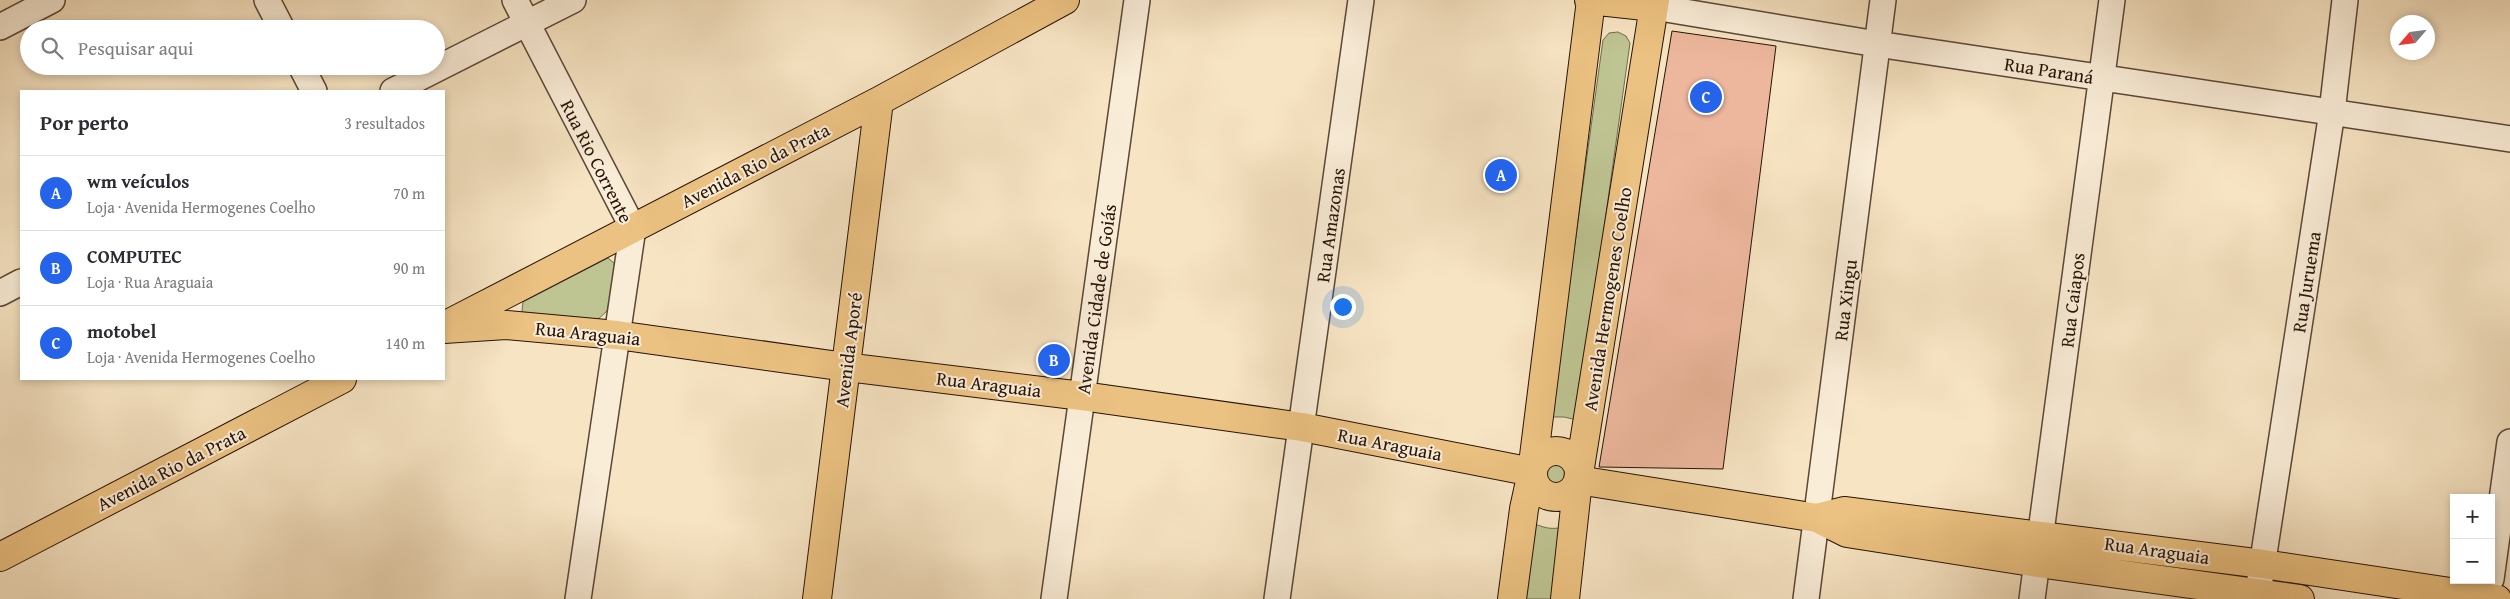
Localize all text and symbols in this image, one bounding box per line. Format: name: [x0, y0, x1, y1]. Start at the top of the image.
north arrow: [2390, 15, 2435, 60]
search box: [20, 20, 445, 75]
icon: search: [38, 34, 66, 62]
text: Pesquisar aqui: [78, 34, 193, 62]
street label: Rua Paraná: [2002, 49, 2096, 91]
pin: C: [1690, 78, 1722, 116]
street label: Rua Rio Corrente: [554, 94, 640, 228]
text: Por perto: [40, 107, 129, 138]
text: 3 resultados: [344, 111, 425, 135]
street label: Avenida Rio da Prata: [676, 115, 834, 215]
pin: A: [1485, 156, 1517, 194]
street label: Rua Amazonas: [1308, 166, 1352, 284]
text: wm veículos: [87, 167, 190, 195]
text: A: [51, 181, 61, 205]
text: 70 m: [393, 181, 425, 205]
street label: Avenida Hermogenes Coelho: [1575, 185, 1639, 413]
text: Loja · Avenida Hermogenes Coelho: [87, 195, 315, 219]
street label: Avenida Cidade de Goiás: [1069, 202, 1123, 396]
street label: Rua Juruema: [2284, 229, 2328, 335]
text: COMPUTEC: [87, 242, 182, 270]
street label: Rua Caiapos: [2052, 251, 2092, 349]
text: B: [51, 256, 61, 280]
text: 90 m: [393, 256, 425, 280]
street label: Rua Xingu: [1826, 257, 1864, 342]
text: Loja · Rua Araguaia: [87, 270, 213, 294]
street label: Avenida Aporé: [827, 291, 869, 409]
your location: [1330, 294, 1356, 320]
street label: Rua Araguaia: [534, 314, 642, 352]
text: motobel: [87, 317, 156, 345]
text: C: [51, 331, 61, 355]
text: 140 m: [385, 331, 425, 355]
pin: B: [1038, 341, 1070, 379]
text: Loja · Avenida Hermogenes Coelho: [87, 345, 315, 369]
street label: Rua Araguaia: [935, 364, 1043, 404]
street label: Avenida Rio da Prata: [92, 418, 250, 518]
street label: Rua Araguaia: [1336, 420, 1444, 468]
map controls: [2450, 494, 2495, 584]
button: +: [2450, 494, 2495, 539]
street label: Rua Araguaia: [2103, 529, 2211, 571]
button: −: [2450, 539, 2495, 584]

